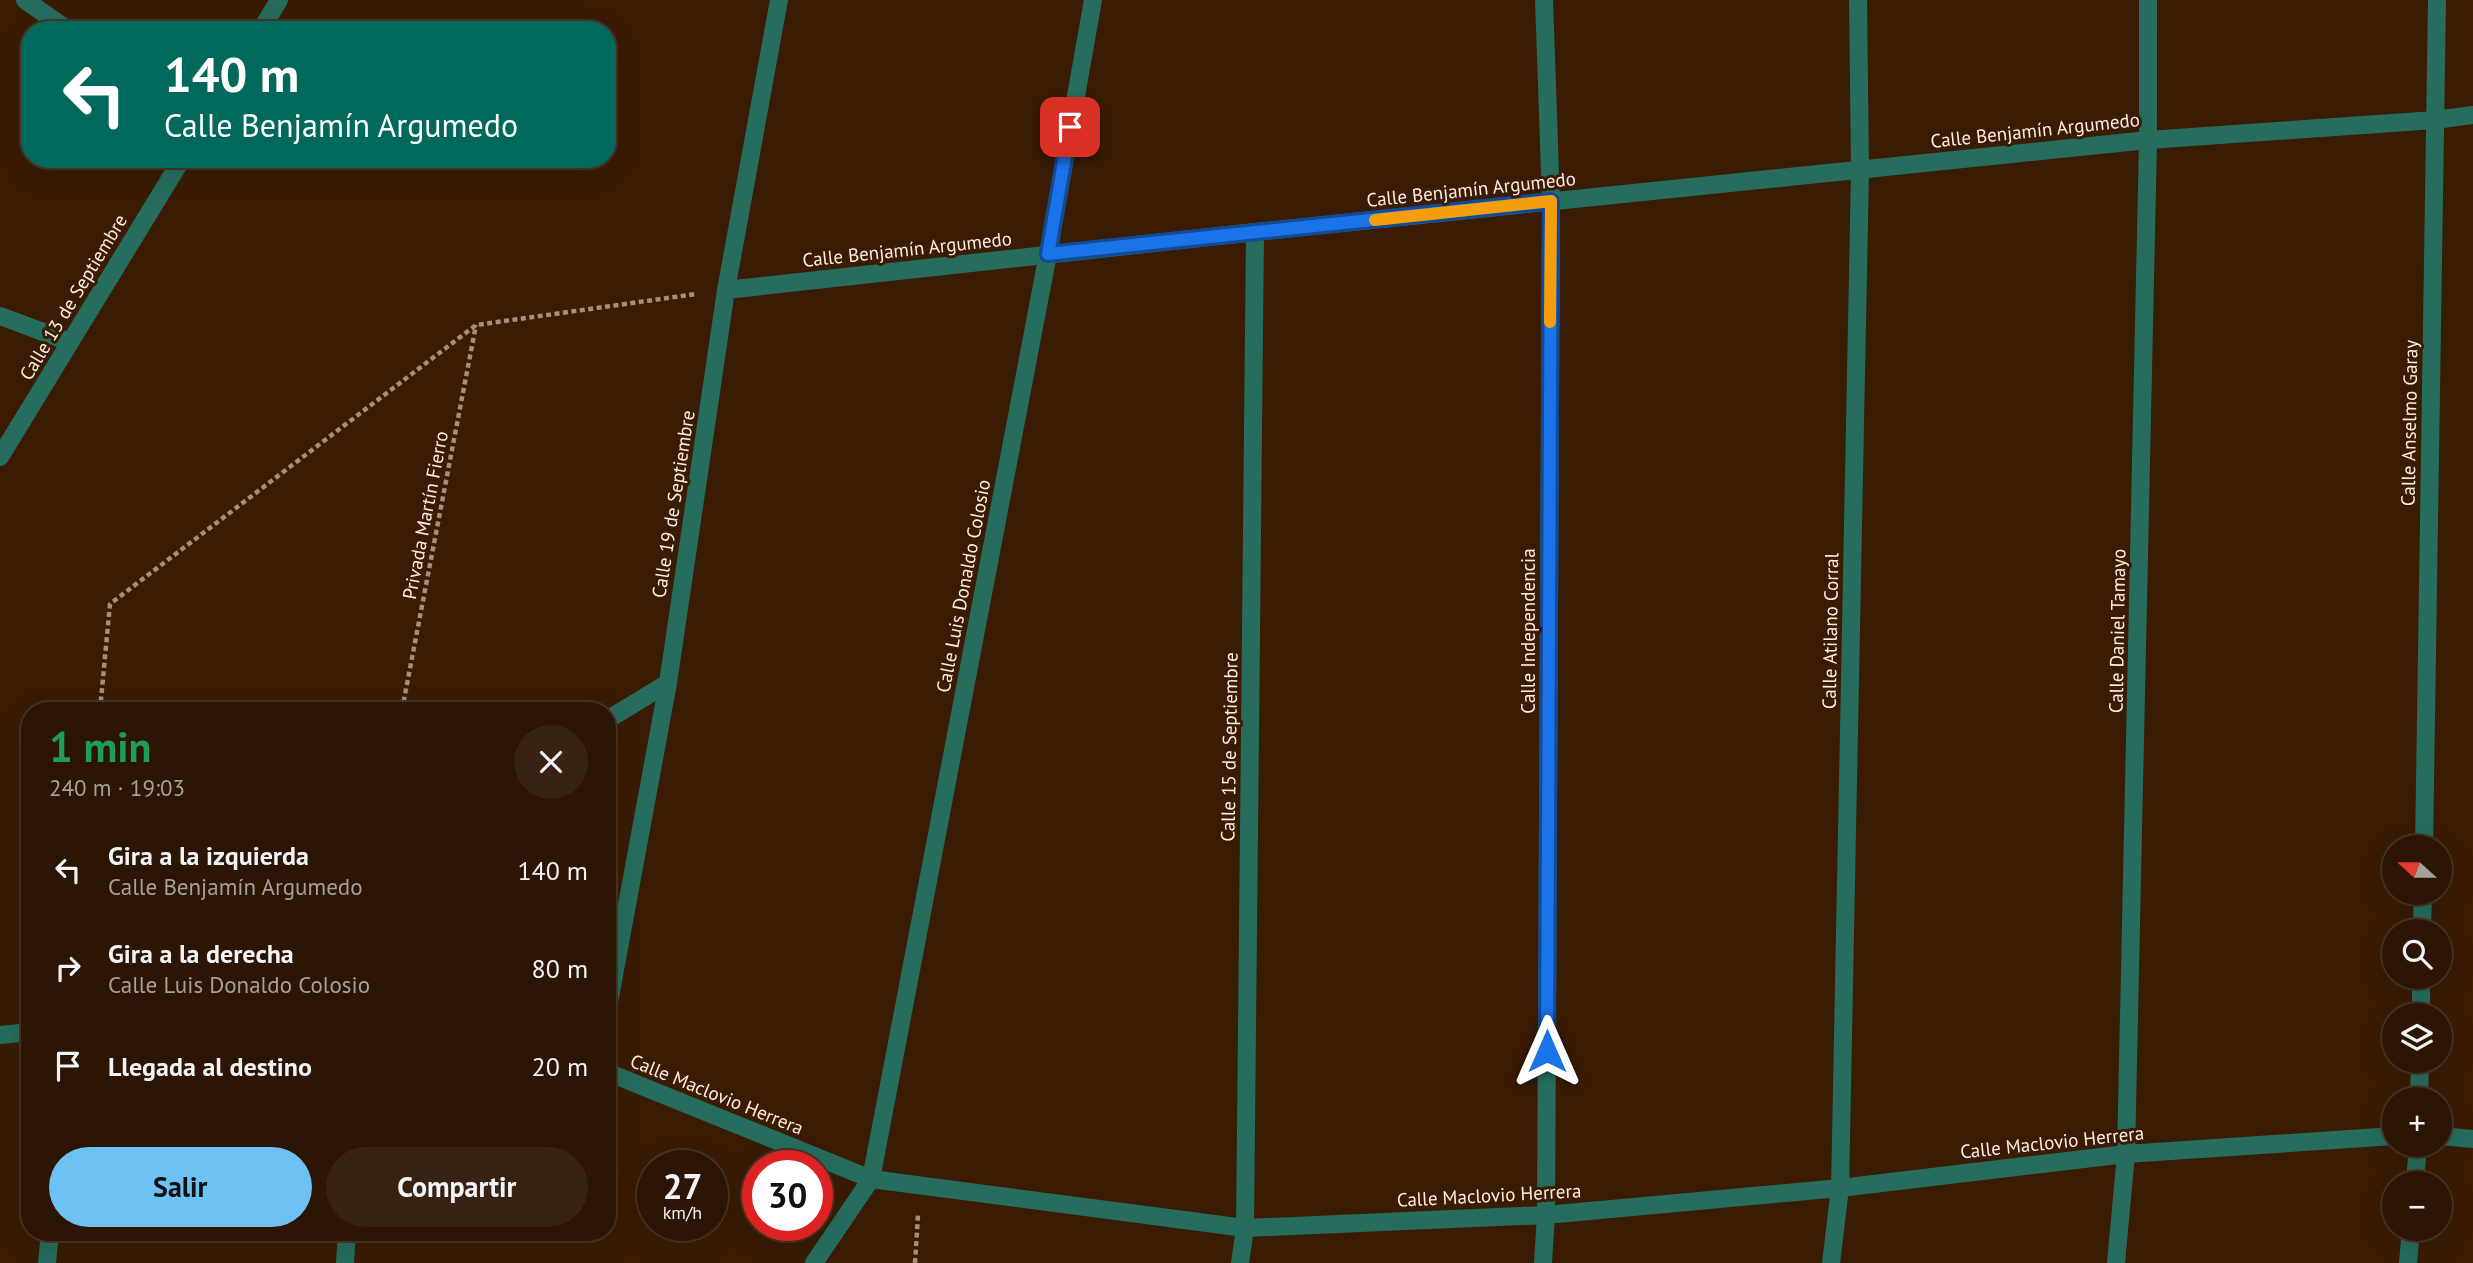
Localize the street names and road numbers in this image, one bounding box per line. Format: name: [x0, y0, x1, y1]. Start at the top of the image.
street label: Calle Benjamín Argumedo: [1929, 107, 2141, 153]
street label: Calle Benjamín Argumedo: [1365, 166, 1577, 212]
street label: Calle 13 de Septiembre: [14, 210, 132, 384]
street label: Calle Benjamín Argumedo: [801, 226, 1013, 272]
street label: Calle Anselmo Garay: [2396, 339, 2422, 506]
street label: Calle 19 de Septiembre: [646, 409, 700, 599]
street label: Privada Martín Fierro: [397, 429, 453, 601]
street label: Calle Luis Donaldo Colosio: [931, 477, 995, 695]
street label: Calle Independencia: [1516, 548, 1540, 714]
street label: Calle Daniel Tamayo: [2104, 549, 2130, 713]
street label: Calle Atilano Corral: [1817, 552, 1843, 709]
street label: Calle 15 de Septiembre: [1215, 652, 1243, 842]
street label: Calle Maclovio Herrera: [627, 1048, 807, 1140]
street label: Calle Maclovio Herrera: [1959, 1120, 2145, 1164]
street label: Calle Maclovio Herrera: [1396, 1178, 1582, 1212]

